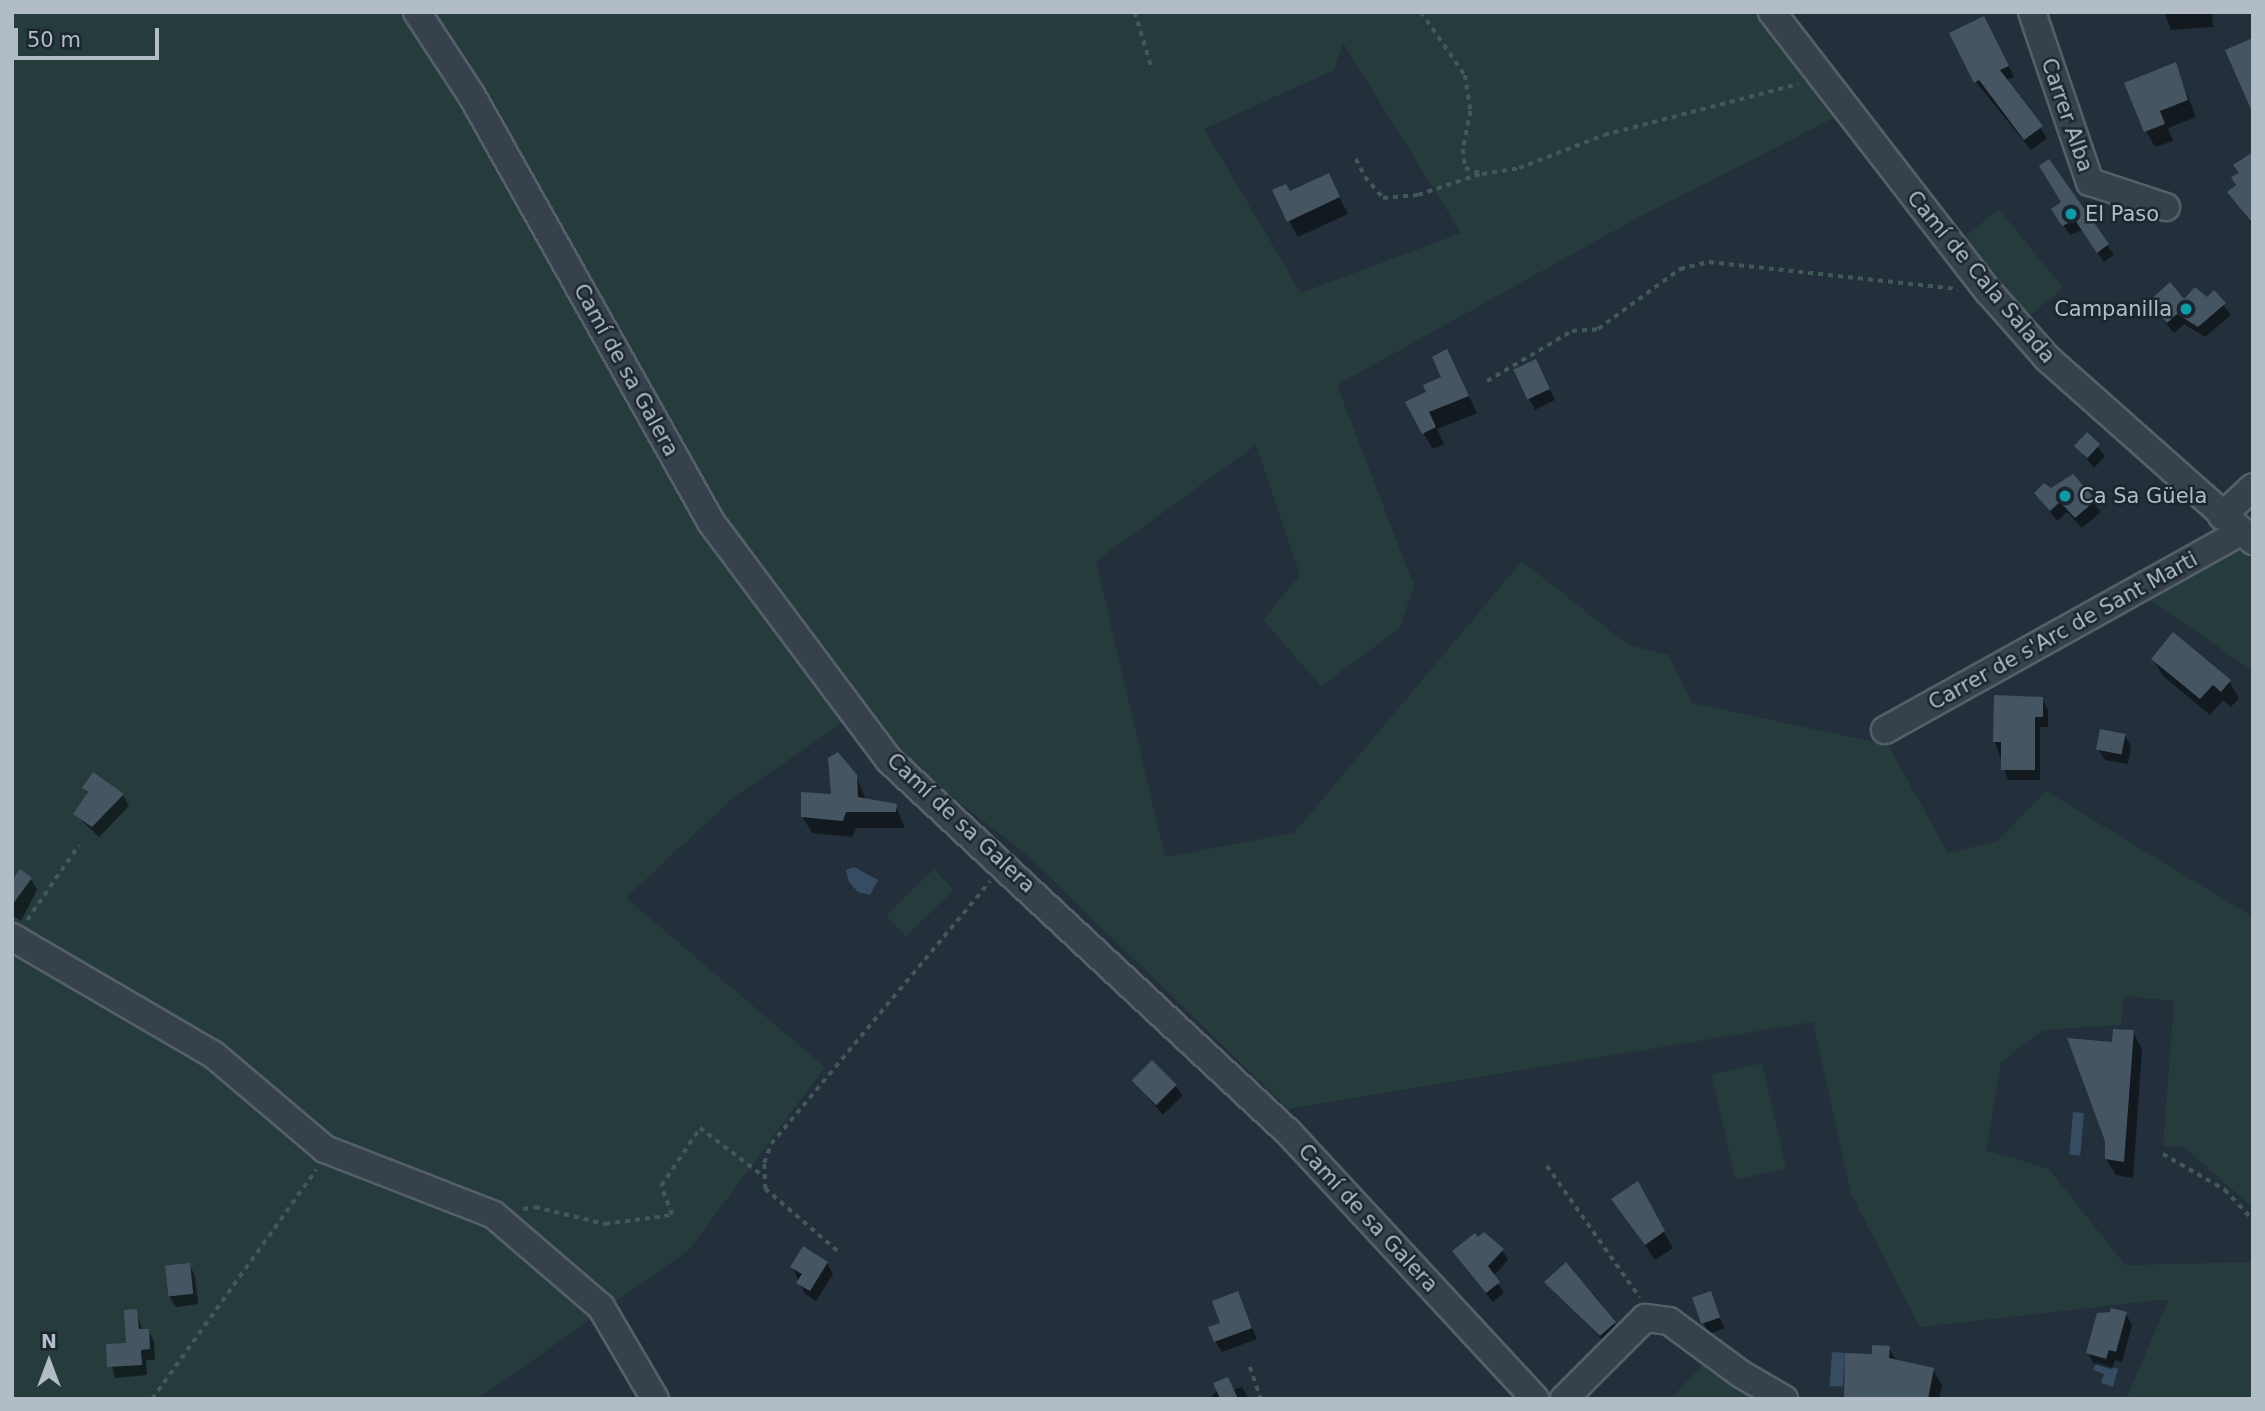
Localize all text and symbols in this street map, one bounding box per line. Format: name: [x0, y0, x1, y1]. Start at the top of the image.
scale bar: [18, 14, 163, 58]
text: 50 m: [27, 28, 81, 52]
street label: Carrer Alba: [2036, 55, 2098, 175]
street label: Camí de Cala Salada: [1901, 186, 2061, 368]
place label: El Paso: [2085, 201, 2159, 227]
marker: El Paso: [2063, 206, 2079, 222]
street label: Camí de sa Galera: [568, 279, 684, 461]
place label: Campanilla: [2054, 296, 2172, 322]
marker: Campanilla: [2178, 301, 2194, 317]
place label: Ca Sa Güela: [2079, 483, 2207, 509]
marker: Ca Sa Güela: [2057, 488, 2073, 504]
street label: Carrer de s'Arc de Sant Marti: [1924, 546, 2202, 716]
street label: Camí de sa Galera: [882, 748, 1040, 898]
street label: Camí de sa Galera: [1293, 1139, 1443, 1297]
north arrow: [14, 1327, 84, 1397]
text: N: [41, 1330, 57, 1352]

